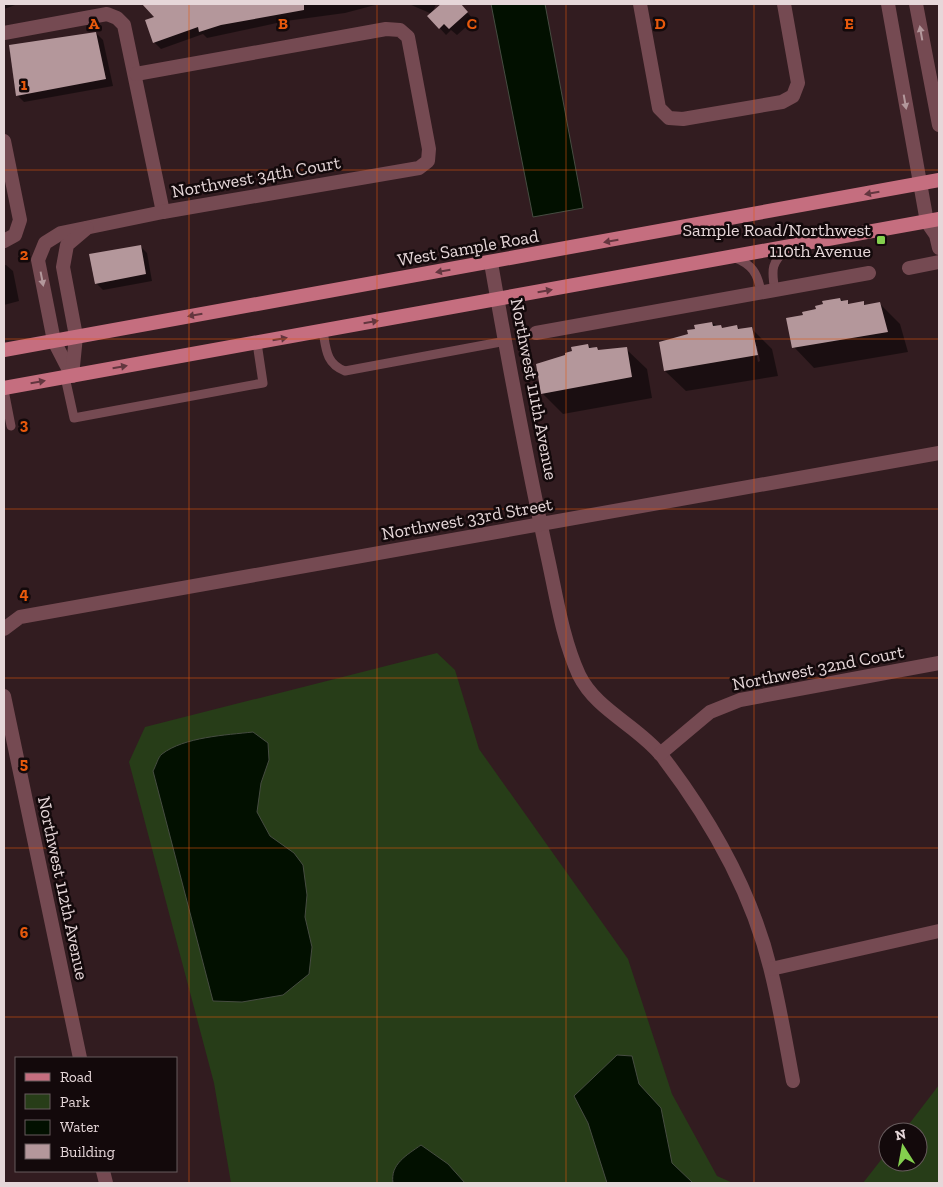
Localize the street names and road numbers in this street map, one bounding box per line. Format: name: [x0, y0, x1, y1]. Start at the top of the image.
street label: Northwest 34th Court: [170, 151, 343, 203]
street label: West Sample Road: [396, 225, 540, 271]
street label: Northwest 111th Avenue: [506, 296, 562, 482]
street label: Northwest 33rd Street: [380, 493, 555, 545]
street label: Northwest 32nd Court: [730, 641, 906, 695]
street label: Northwest 112th Avenue: [33, 794, 93, 982]

